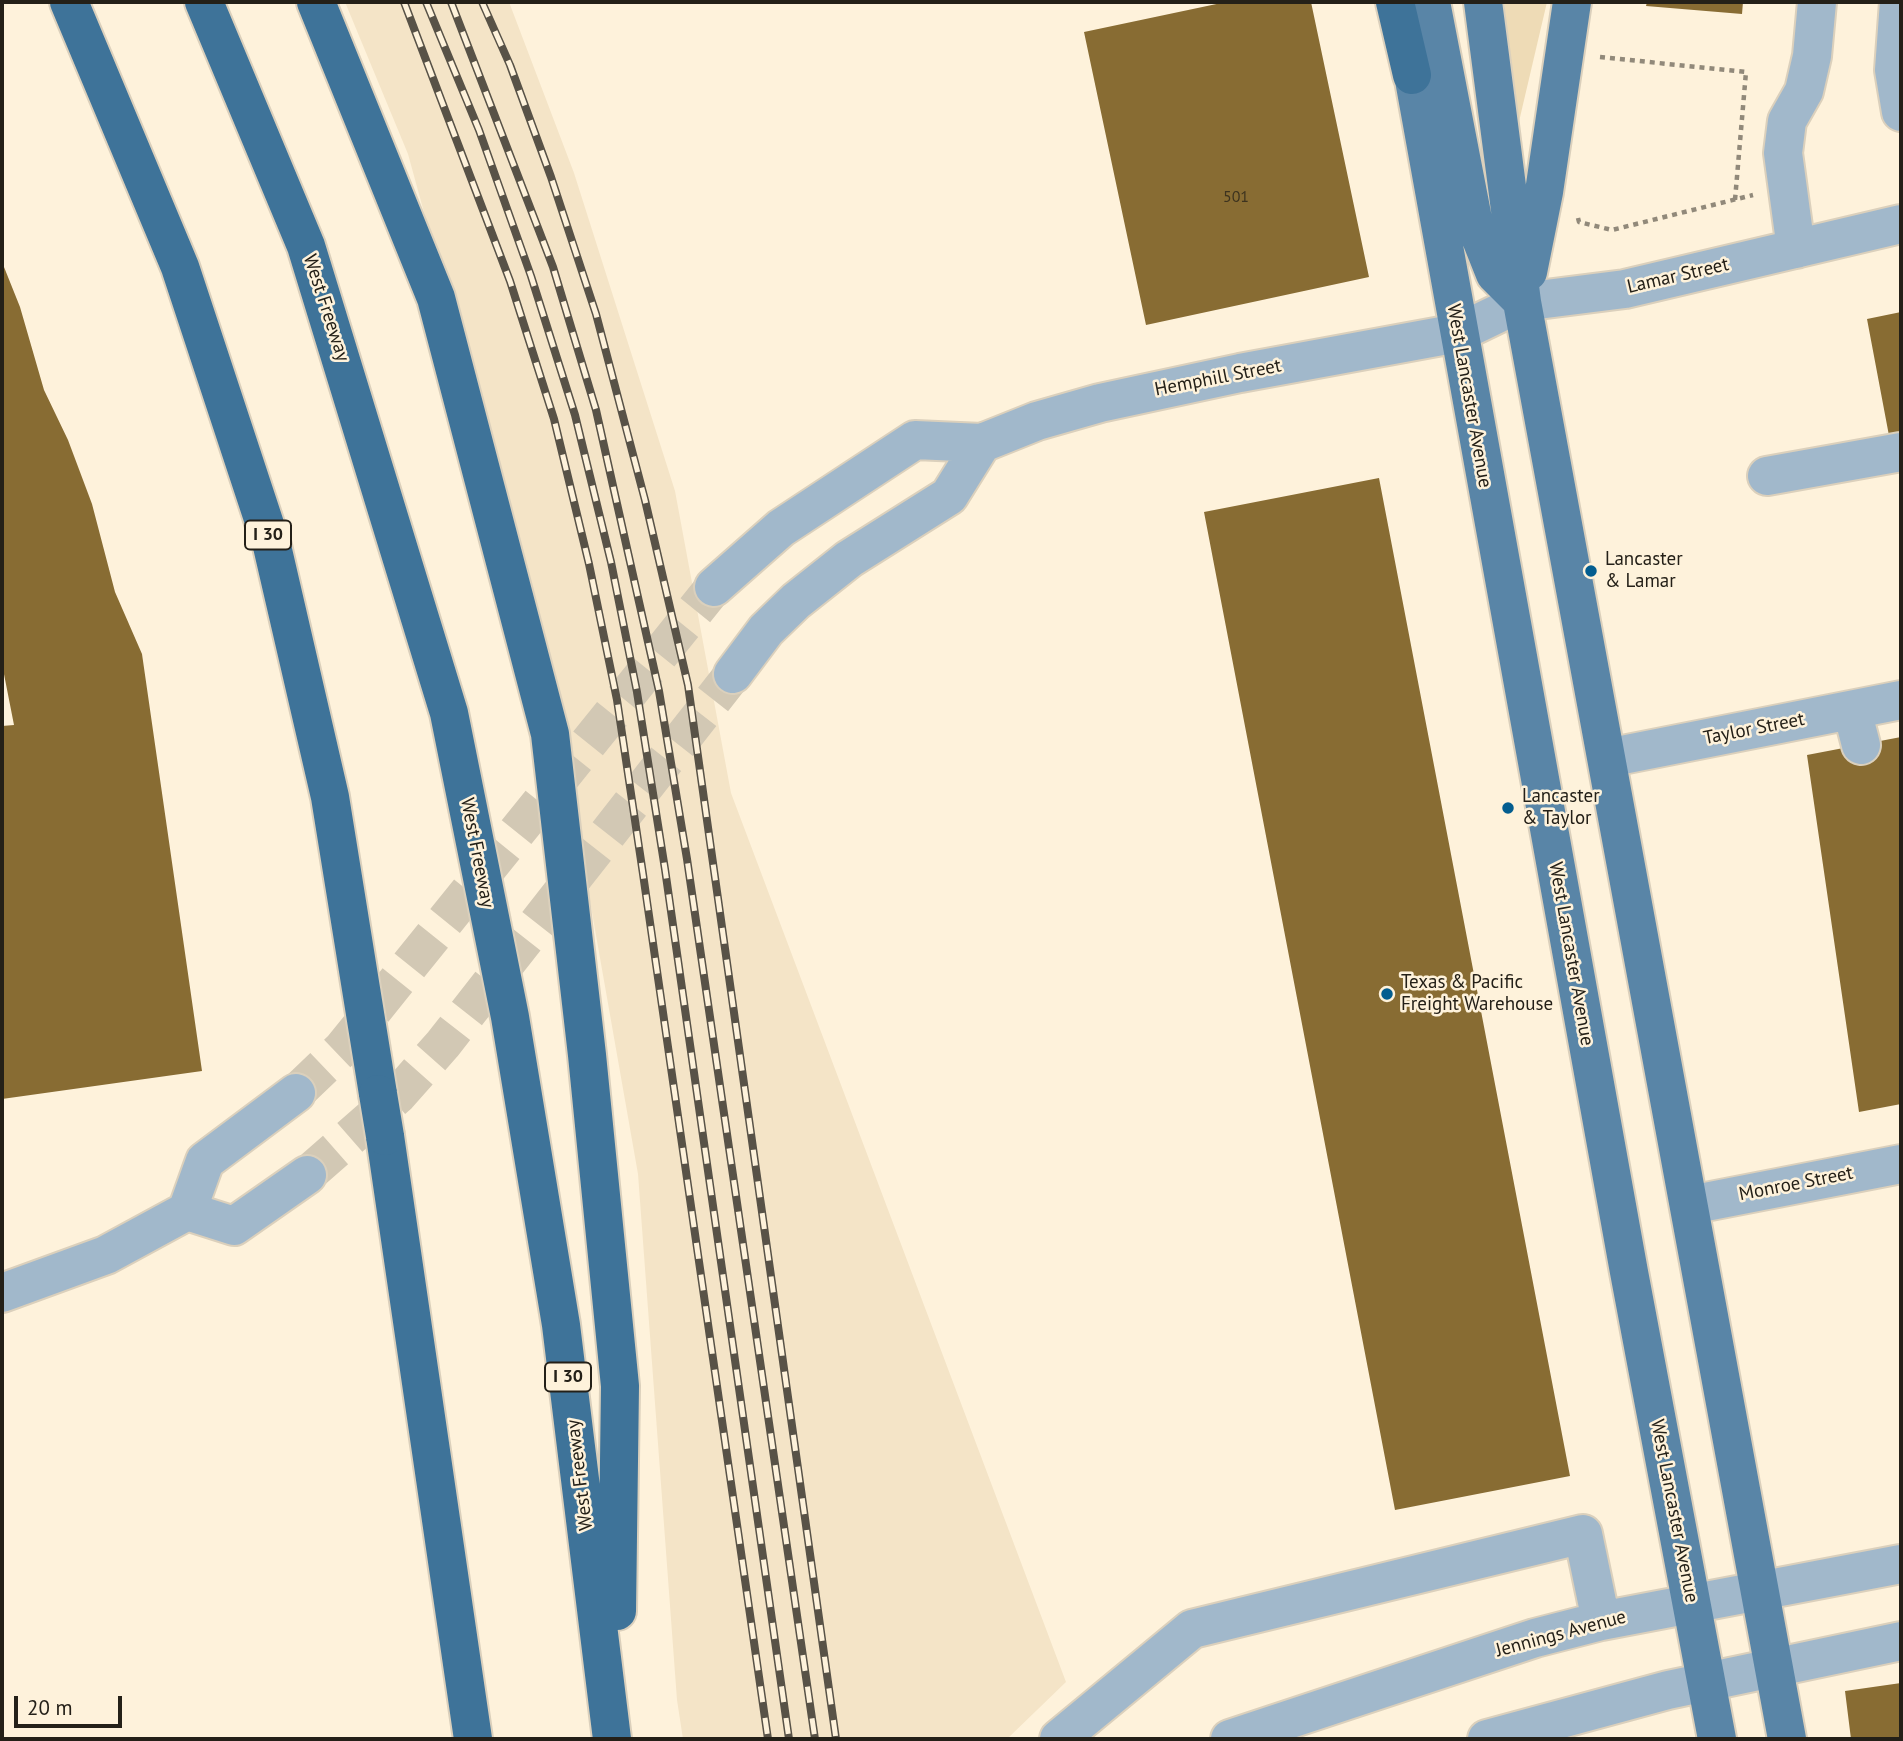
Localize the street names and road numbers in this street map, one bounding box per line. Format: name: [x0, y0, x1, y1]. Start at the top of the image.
street label: West Freeway: [298, 251, 354, 365]
street label: Lamar Street: [1625, 253, 1731, 299]
street label: West Lancaster Avenue: [1442, 302, 1496, 490]
street label: Hemphill Street: [1153, 355, 1283, 401]
road number: I 30: [245, 520, 291, 550]
street label: Taylor Street: [1701, 708, 1807, 750]
street label: West Freeway: [455, 796, 499, 910]
street label: West Lancaster Avenue: [1544, 860, 1598, 1048]
street label: Monroe Street: [1737, 1162, 1855, 1206]
road number: I 30: [545, 1362, 591, 1392]
street label: West Lancaster Avenue: [1645, 1417, 1703, 1605]
street label: West Freeway: [562, 1418, 598, 1532]
street label: Jennings Avenue: [1493, 1606, 1629, 1662]

